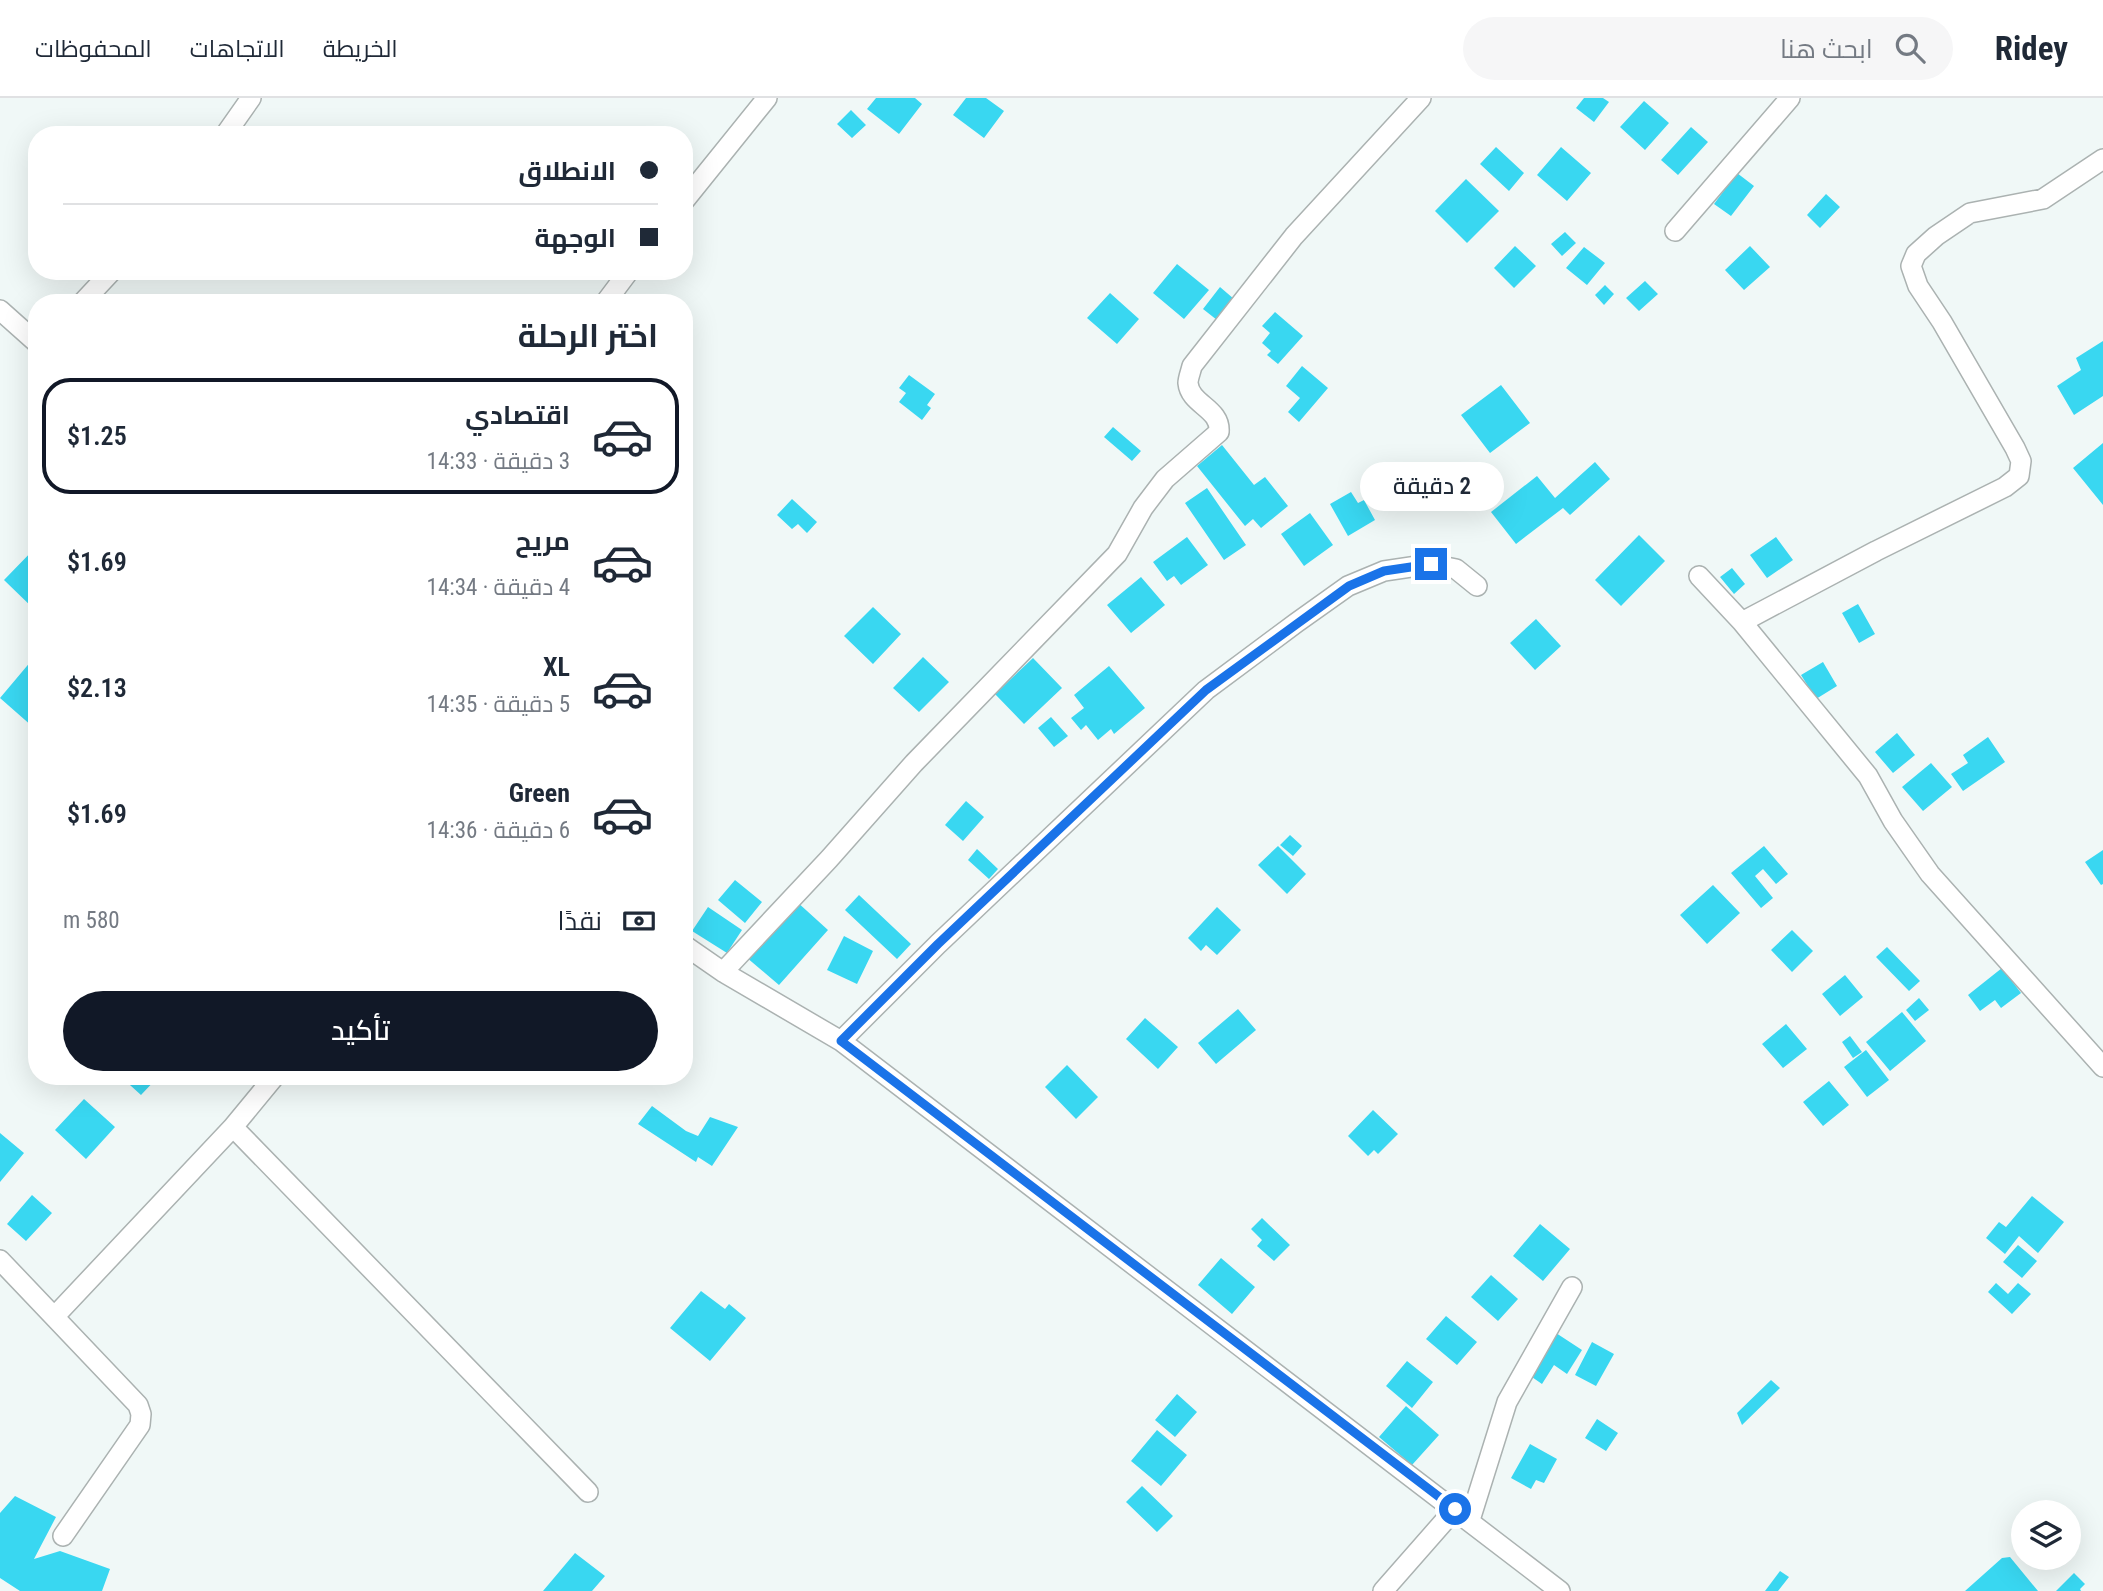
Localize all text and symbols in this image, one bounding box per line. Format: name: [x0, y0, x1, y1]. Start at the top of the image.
search box: [1463, 17, 1953, 80]
icon: search: [1891, 29, 1929, 67]
text: Ridey: [1995, 29, 2068, 68]
text: ابحث هنا: [1780, 34, 1873, 64]
text: المحفوظات: [35, 35, 152, 63]
text: الاتجاهات: [190, 35, 285, 63]
text: الخريطة: [323, 35, 398, 63]
text: الانطلاق: [518, 156, 616, 186]
text: الوجهة: [535, 223, 616, 253]
text: اختر الرحلة: [518, 317, 658, 355]
text: اقتصادي: [465, 400, 570, 430]
icon: car: [591, 405, 654, 468]
text: $1.25: [67, 421, 127, 451]
text: 3 دقيقة · 14:33: [427, 448, 570, 475]
callout: 2 دقيقة: [1359, 462, 1503, 512]
text: 2 دقيقة: [1393, 473, 1471, 500]
text: مريح: [515, 526, 570, 556]
icon: car: [591, 531, 654, 594]
text: $1.69: [67, 547, 127, 577]
route end: [1415, 548, 1447, 580]
text: 4 دقيقة · 14:34: [427, 574, 570, 601]
text: XL: [543, 652, 570, 682]
icon: car: [591, 657, 654, 720]
text: $2.13: [67, 673, 127, 703]
text: 5 دقيقة · 14:35: [427, 691, 570, 718]
text: Green: [509, 778, 570, 808]
icon: car: [591, 783, 654, 846]
text: $1.69: [67, 799, 127, 829]
text: 6 دقيقة · 14:36: [427, 817, 570, 844]
icon: cash: [620, 902, 658, 940]
text: نقدًا: [558, 906, 602, 936]
text: 580 m: [63, 907, 120, 934]
button: تأكيد: [63, 991, 658, 1071]
route start: [1439, 1493, 1471, 1525]
map controls: [2011, 1500, 2081, 1570]
button: layers: [2011, 1500, 2081, 1570]

